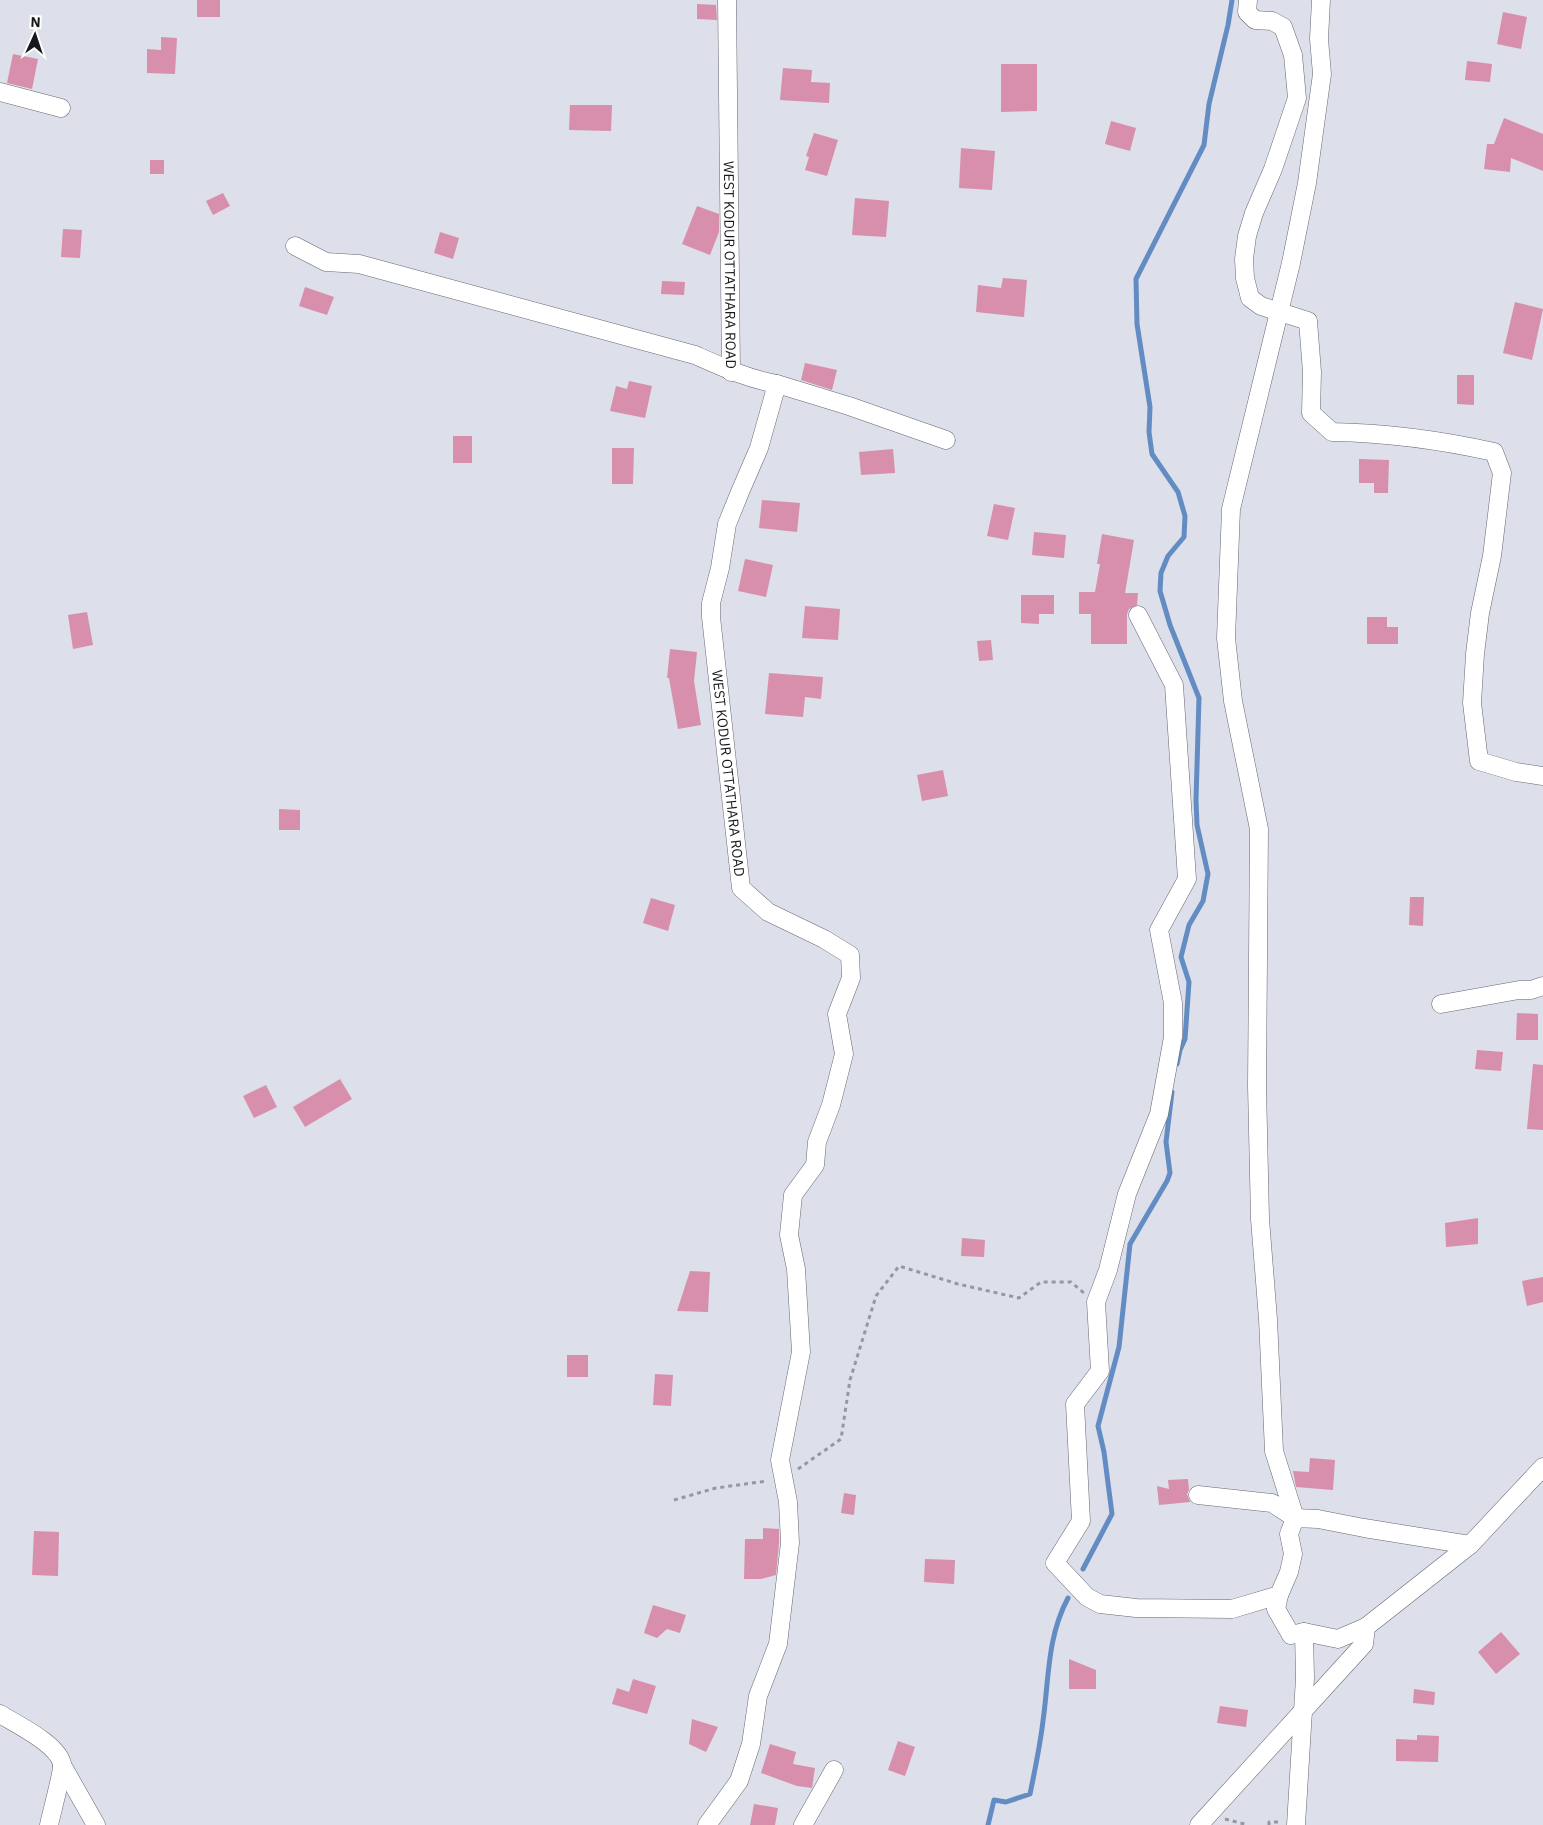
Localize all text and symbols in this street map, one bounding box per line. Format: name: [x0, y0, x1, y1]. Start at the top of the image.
north arrow: [10, 10, 60, 60]
text: N: [30, 13, 41, 31]
street label: WEST KODUR OTTATHARA ROAD: [720, 161, 740, 369]
street label: WEST KODUR OTTATHARA ROAD: [708, 669, 749, 877]

